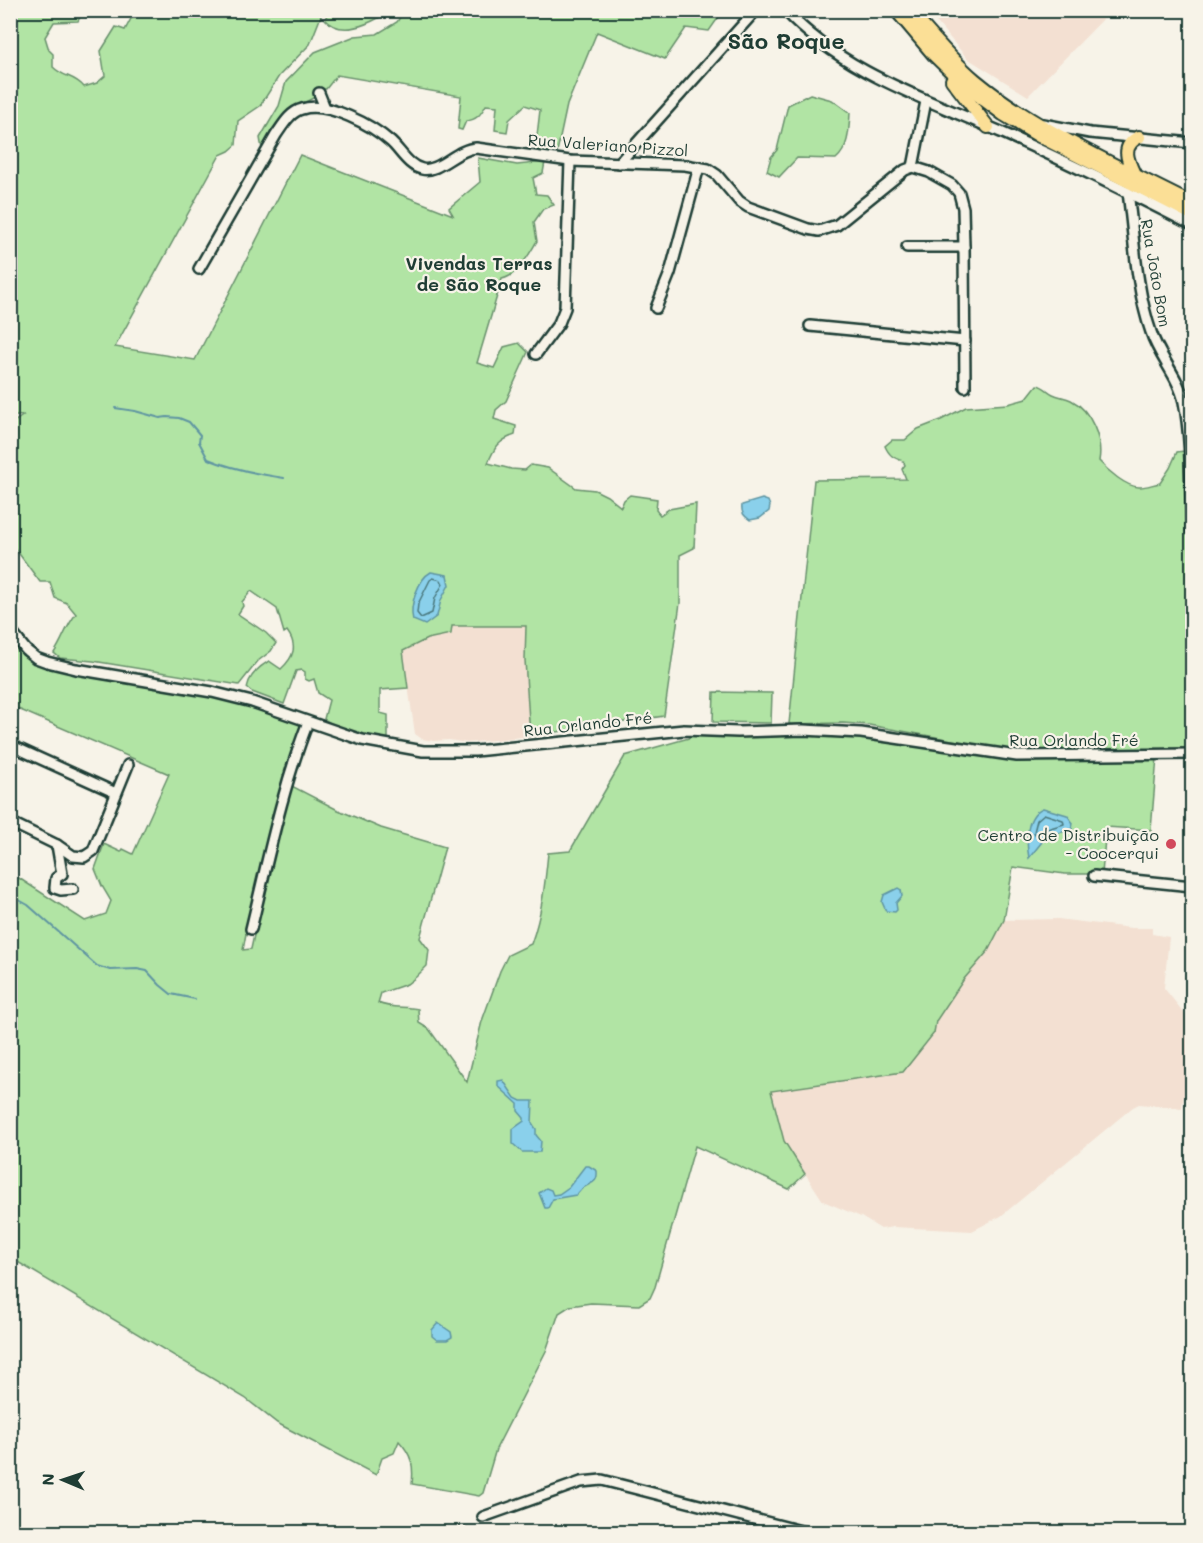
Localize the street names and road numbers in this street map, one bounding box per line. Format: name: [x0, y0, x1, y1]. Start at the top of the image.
street label: Rua Valeriano Pizzol: [527, 128, 689, 161]
street label: Rua João Bom: [1137, 217, 1176, 328]
street label: Rua Orlando Fré: [523, 706, 653, 741]
street label: Rua Orlando Fré: [1009, 729, 1139, 750]

